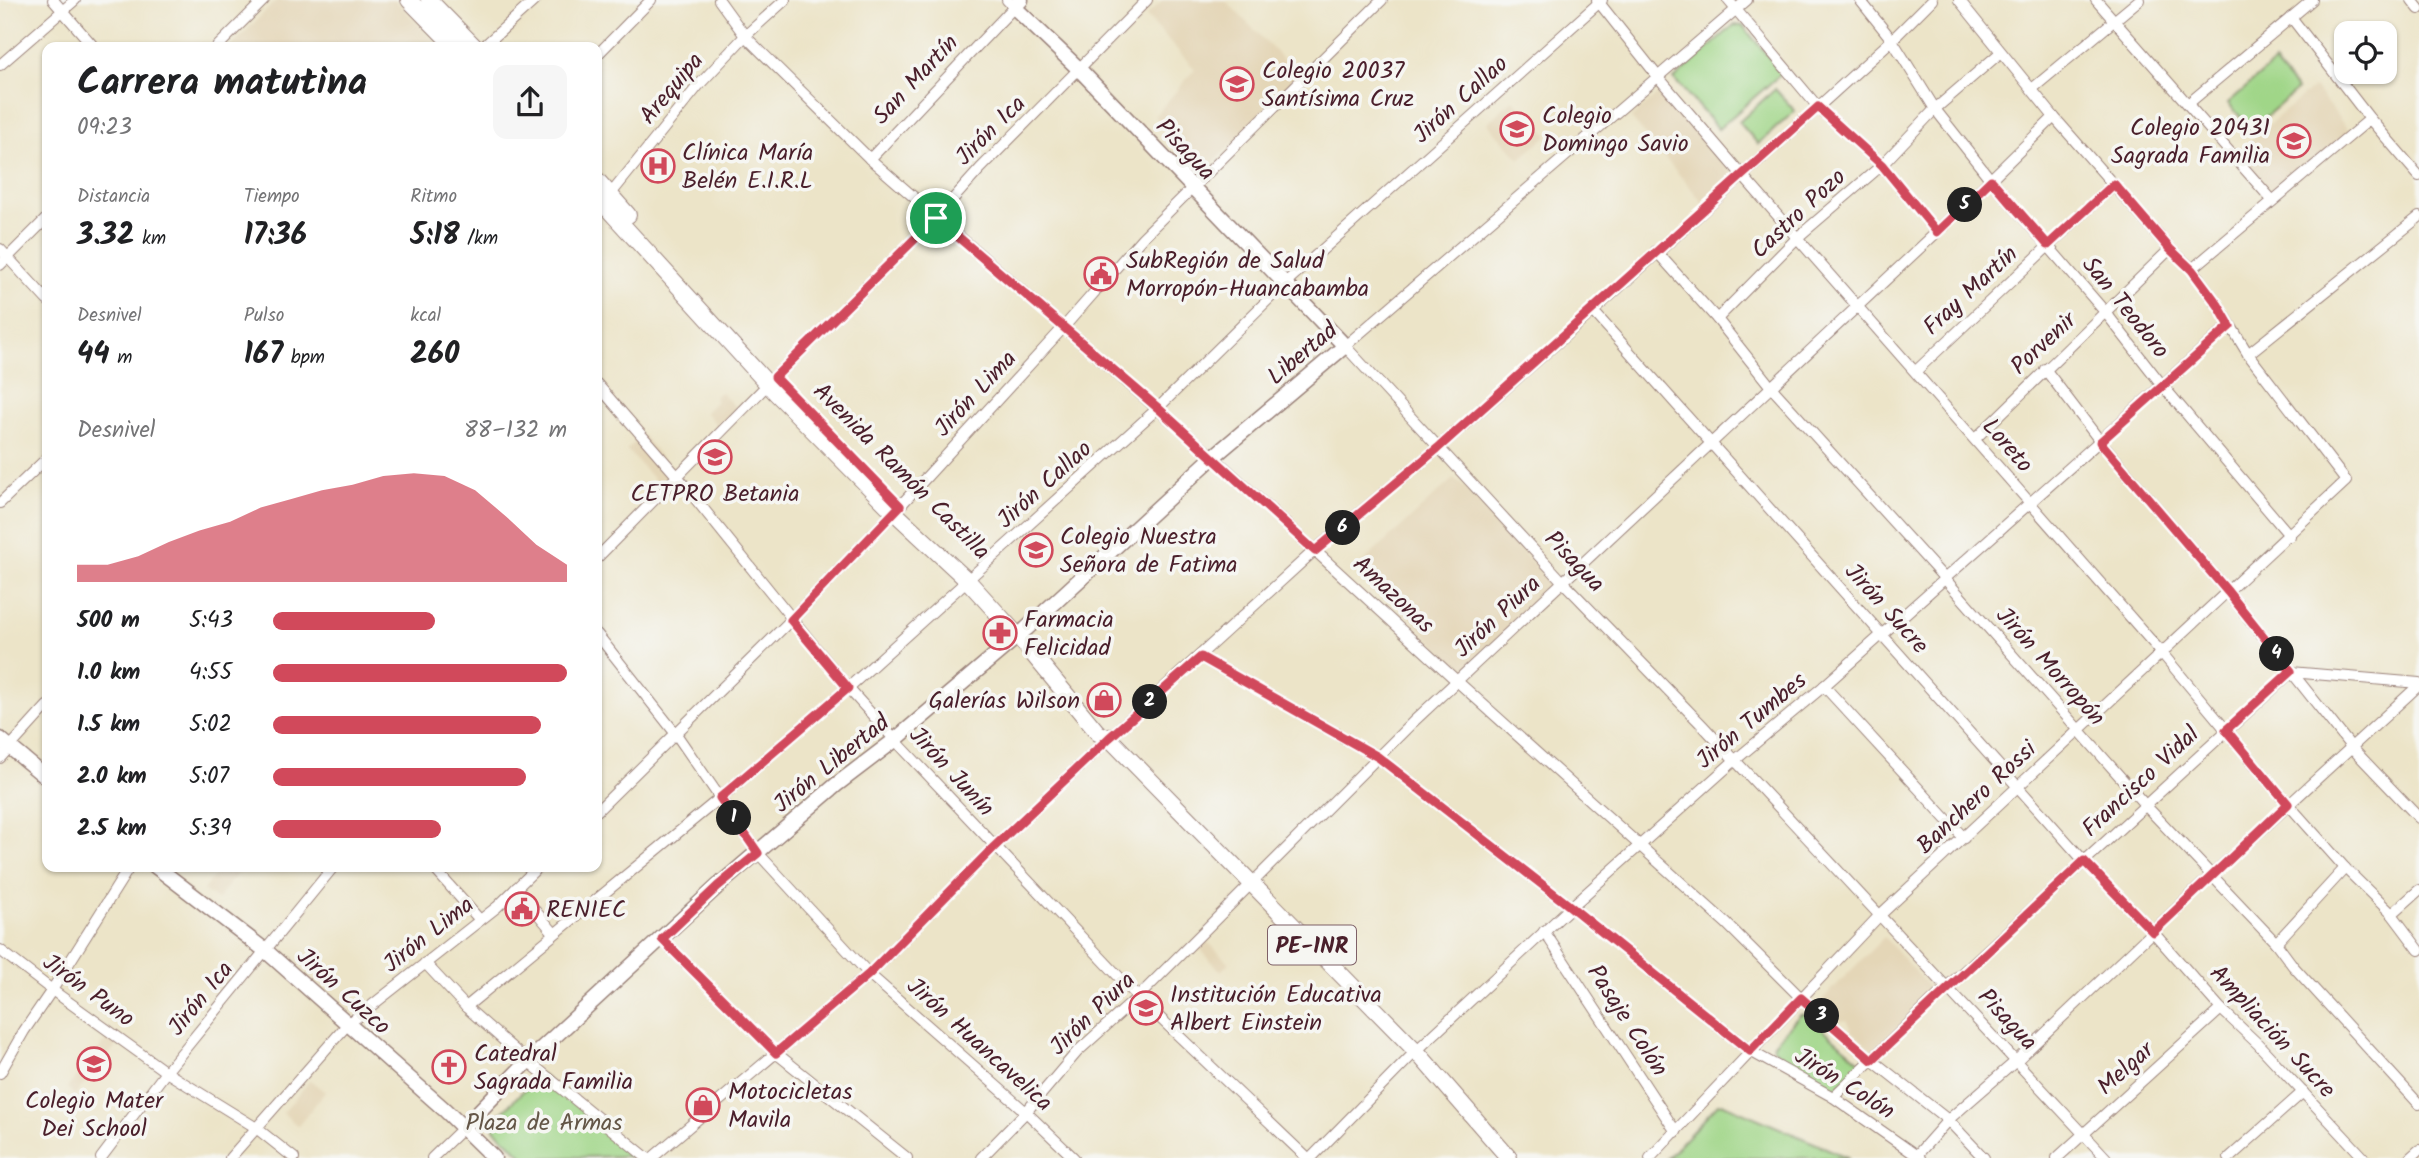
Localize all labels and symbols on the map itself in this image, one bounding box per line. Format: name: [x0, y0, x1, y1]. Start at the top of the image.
street label: San Martín: [864, 26, 969, 134]
street label: Arequipa: [630, 44, 714, 134]
street label: Jirón Callao: [1404, 46, 1518, 154]
place label: Colegio 20037 Santísima Cruz: [1262, 52, 1414, 119]
school or university icon: Colegio 20037 Santísima Cruz: [1218, 65, 1256, 103]
street label: Jirón Ica: [946, 86, 1036, 176]
place label: Colegio Domingo Savio: [1542, 97, 1689, 164]
place label: Colegio 20431 Sagrada Familia: [2111, 109, 2270, 176]
street label: Pisagua: [1145, 110, 1225, 191]
school or university icon: Colegio Domingo Savio: [1498, 110, 1536, 148]
school or university icon: Colegio 20431 Sagrada Familia: [2275, 122, 2313, 160]
place label: Clínica María Belén E.I.R.L: [682, 134, 813, 201]
hospital icon: Clínica María Belén E.I.R.L: [639, 147, 677, 185]
street label: Castro Pozo: [1742, 159, 1856, 269]
pin: [906, 188, 966, 248]
pin: 5: [1948, 188, 1982, 222]
street label: Fray Martín: [1914, 236, 2028, 346]
place label: SubRegión de Salud Morropón-Huancabamba: [1126, 242, 1369, 309]
street label: San Teodoro: [2071, 248, 2179, 368]
public building icon: SubRegión de Salud Morropón-Huancabamba: [1082, 255, 1120, 293]
street label: Porvenir: [2002, 301, 2088, 385]
street label: Libertad: [1259, 312, 1348, 396]
street label: Jirón Lima: [925, 341, 1027, 447]
street label: Avenida Ramón Castilla: [803, 374, 999, 570]
street label: Loreto: [1972, 409, 2042, 483]
street label: Jirón Callao: [988, 431, 1102, 539]
school or university icon: CETPRO Betania: [696, 438, 734, 476]
place label: CETPRO Betania: [630, 475, 800, 514]
pin: 6: [1326, 510, 1360, 546]
place label: Colegio Nuestra Señora de Fatima: [1060, 518, 1238, 585]
street label: Pisagua: [1534, 522, 1614, 602]
school or university icon: Colegio Nuestra Señora de Fatima: [1017, 531, 1055, 569]
street label: Amazonas: [1343, 547, 1443, 644]
street label: Jirón Sucre: [1834, 554, 1938, 664]
street label: Jirón Piura: [1445, 566, 1551, 668]
street label: Jirón Morropón: [1985, 598, 2115, 736]
place label: Farmacia Felicidad: [1024, 601, 1114, 668]
pharmacy icon: Farmacia Felicidad: [981, 614, 1019, 652]
pin: 4: [2260, 636, 2294, 672]
street label: Jirón Tumbes: [1688, 663, 1816, 780]
shop icon: Galerías Wilson: [1085, 681, 1123, 719]
place label: Galerías Wilson: [928, 682, 1080, 721]
pin: 2: [1132, 684, 1168, 720]
street label: Jirón Libertad: [765, 704, 900, 824]
street label: Francisco Vidal: [2073, 717, 2209, 847]
street label: Jirón Junín: [898, 718, 1003, 826]
street label: Banchero Rossi: [1908, 731, 2047, 865]
pin: 1: [716, 800, 752, 836]
street label: Jirón Lima: [375, 887, 483, 984]
public building icon: RENIEC: [503, 890, 541, 928]
place label: RENIEC: [546, 891, 626, 930]
road number: PE-1NR: [1268, 926, 1356, 964]
street label: Jirón Cuzco: [287, 939, 399, 1046]
street label: Jirón Puno: [34, 944, 143, 1038]
street label: Jirón Ica: [158, 953, 244, 1045]
street label: Ampliación Sucre: [2199, 956, 2345, 1108]
street label: Pasaje Colón: [1576, 957, 1678, 1085]
street label: Jirón Piura: [1041, 963, 1145, 1065]
street label: Jirón Huancavelica: [897, 968, 1061, 1122]
place label: Institución Educativa Albert Einstein: [1170, 976, 1382, 1043]
street label: Pisagua: [1967, 980, 2047, 1061]
school or university icon: Institución Educativa Albert Einstein: [1127, 989, 1165, 1027]
pin: 3: [1804, 998, 1840, 1034]
street label: Melgar: [2088, 1031, 2165, 1106]
place label: Catedral Sagrada Familia: [474, 1035, 633, 1102]
street label: Jirón Colón: [1786, 1038, 1902, 1131]
school or university icon: Colegio Mater Dei School: [75, 1045, 113, 1083]
church icon: Catedral Sagrada Familia: [430, 1048, 468, 1086]
place label: Motocicletas Mavila: [728, 1073, 853, 1140]
place label: Colegio Mater Dei School: [25, 1082, 165, 1149]
shop icon: Motocicletas Mavila: [684, 1086, 722, 1124]
park label: Plaza de Armas: [465, 1104, 623, 1143]

